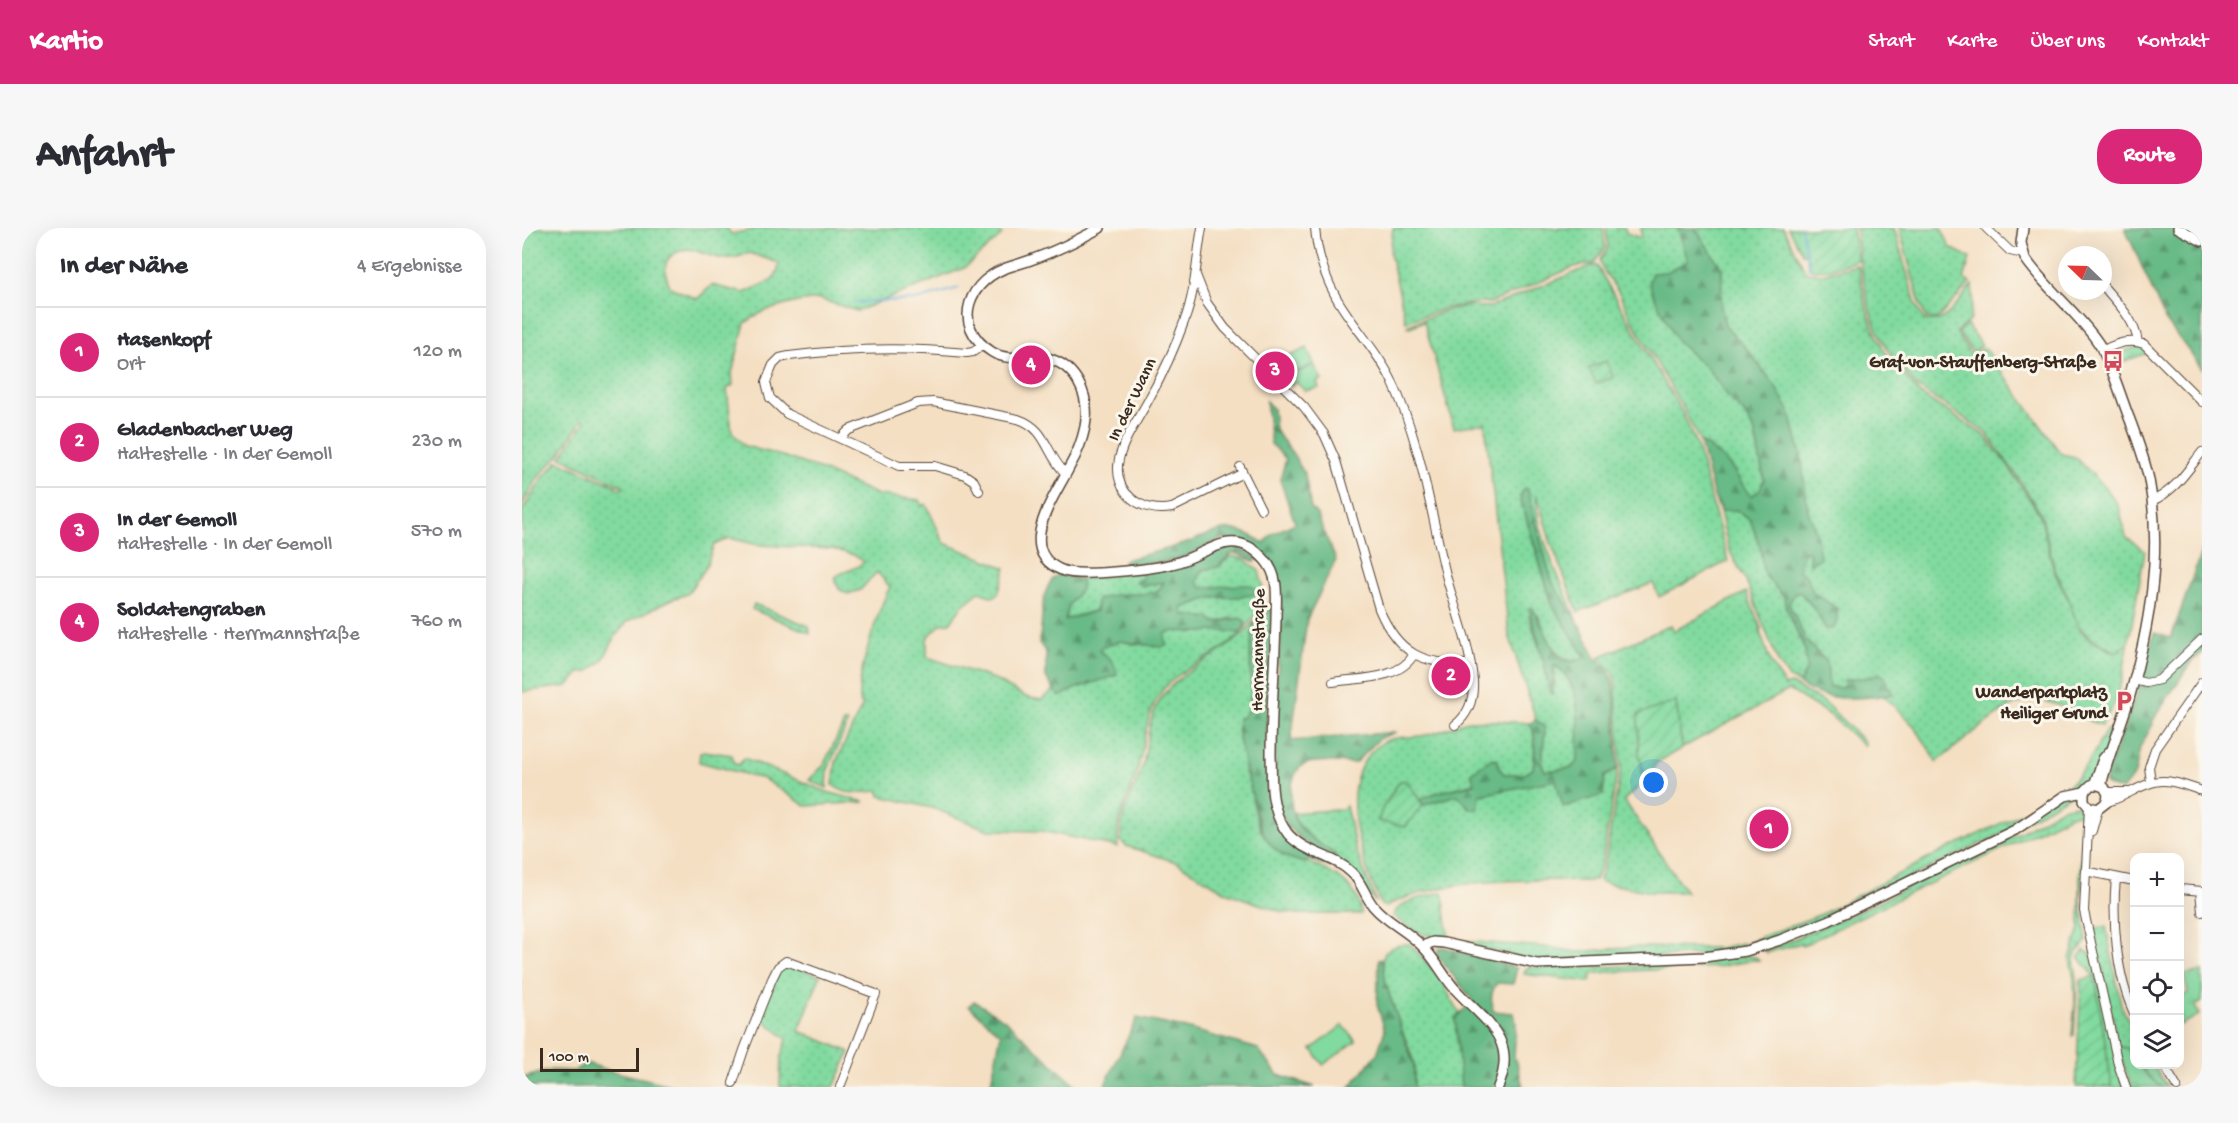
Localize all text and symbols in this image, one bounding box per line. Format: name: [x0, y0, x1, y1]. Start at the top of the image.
text: Kartio: [30, 26, 103, 59]
text: Start: [1868, 30, 1914, 55]
text: Karte: [1947, 30, 1997, 55]
text: Über uns: [2030, 30, 2104, 55]
text: Kontakt: [2137, 30, 2208, 55]
button: Route: [2097, 129, 2202, 184]
text: Anfahrt: [36, 132, 171, 181]
north arrow: [2058, 246, 2112, 300]
text: In der Nähe: [60, 252, 188, 283]
text: 4 Ergebnisse: [357, 256, 462, 279]
text: Hasenkopf: [117, 328, 210, 354]
text: 1: [75, 341, 84, 364]
text: 120 m: [414, 341, 462, 364]
pin: 4: [1012, 342, 1050, 388]
pin: 3: [1256, 348, 1294, 394]
bus stop icon: Graf-von-Stauffenberg-Straße: [2101, 349, 2125, 373]
place label: Graf-von-Stauffenberg-Straße: [1869, 353, 2097, 374]
text: Ort: [117, 354, 144, 377]
street label: In der Wann: [1104, 355, 1163, 445]
text: Gladenbacher Weg: [117, 418, 293, 444]
text: 2: [75, 431, 84, 454]
text: 230 m: [412, 431, 462, 454]
text: Haltestelle · In der Gemoll: [117, 444, 332, 467]
text: In der Gemoll: [117, 508, 237, 534]
text: 3: [74, 521, 85, 544]
text: 570 m: [411, 521, 462, 544]
text: Haltestelle · In der Gemoll: [117, 534, 332, 557]
street label: Herrmannstraße: [1248, 588, 1271, 712]
text: Soldatengraben: [117, 598, 265, 624]
text: 4: [75, 611, 84, 634]
text: 760 m: [411, 611, 462, 634]
text: Haltestelle · Herrmannstraße: [117, 624, 360, 647]
pin: 2: [1432, 654, 1470, 698]
place label: Wanderparkplatz Heiliger Grund: [1975, 683, 2109, 725]
parking icon: Wanderparkplatz Heiliger Grund: [2112, 689, 2136, 713]
your location: [1639, 768, 1668, 797]
pin: 1: [1750, 806, 1788, 852]
map controls: [2130, 853, 2184, 1069]
button: +: [2130, 853, 2184, 907]
button: −: [2130, 907, 2184, 961]
button: locate: [2130, 961, 2184, 1015]
button: layers: [2130, 1015, 2184, 1069]
scale bar: [540, 1045, 639, 1072]
text: 100 m: [549, 1049, 589, 1068]

